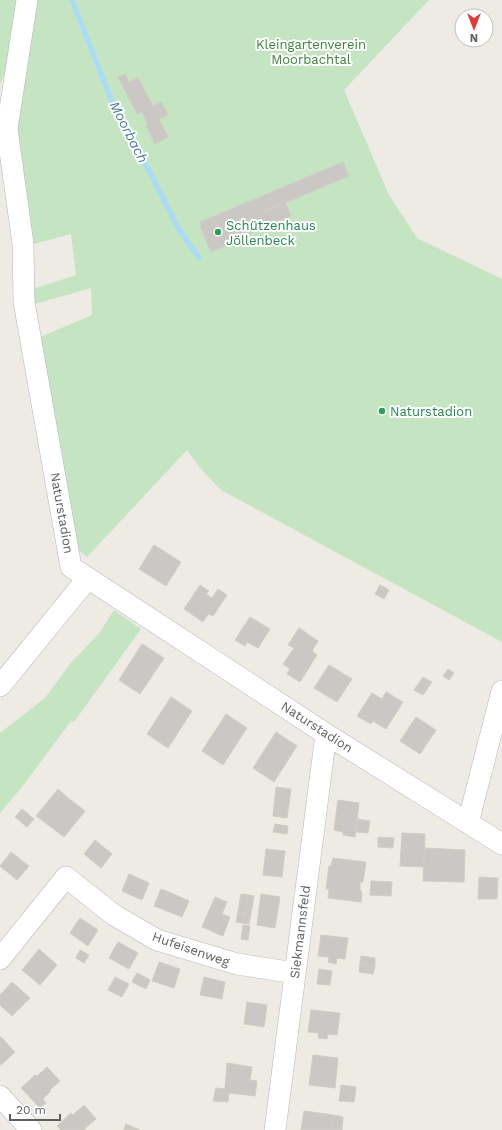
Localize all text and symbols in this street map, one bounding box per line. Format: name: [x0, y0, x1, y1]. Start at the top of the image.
north arrow: [454, 8, 494, 48]
text: N: [470, 31, 478, 44]
park label: Kleingartenverein Moorbachtal: [256, 37, 366, 67]
water label: Moorbach: [107, 99, 151, 165]
place label: Schützenhaus Jöllenbeck: [226, 218, 316, 248]
marker: Schützenhaus Jöllenbeck: [213, 227, 223, 237]
place label: Naturstadion: [390, 404, 472, 419]
marker: Naturstadion: [377, 406, 387, 416]
street label: Naturstadion: [47, 471, 77, 555]
street label: Naturstadion: [278, 698, 356, 756]
street label: Siekmannsfeld: [287, 885, 313, 979]
street label: Hufeisenweg: [150, 929, 232, 969]
scale bar: [10, 1096, 60, 1122]
text: 20 m: [16, 1103, 46, 1117]

